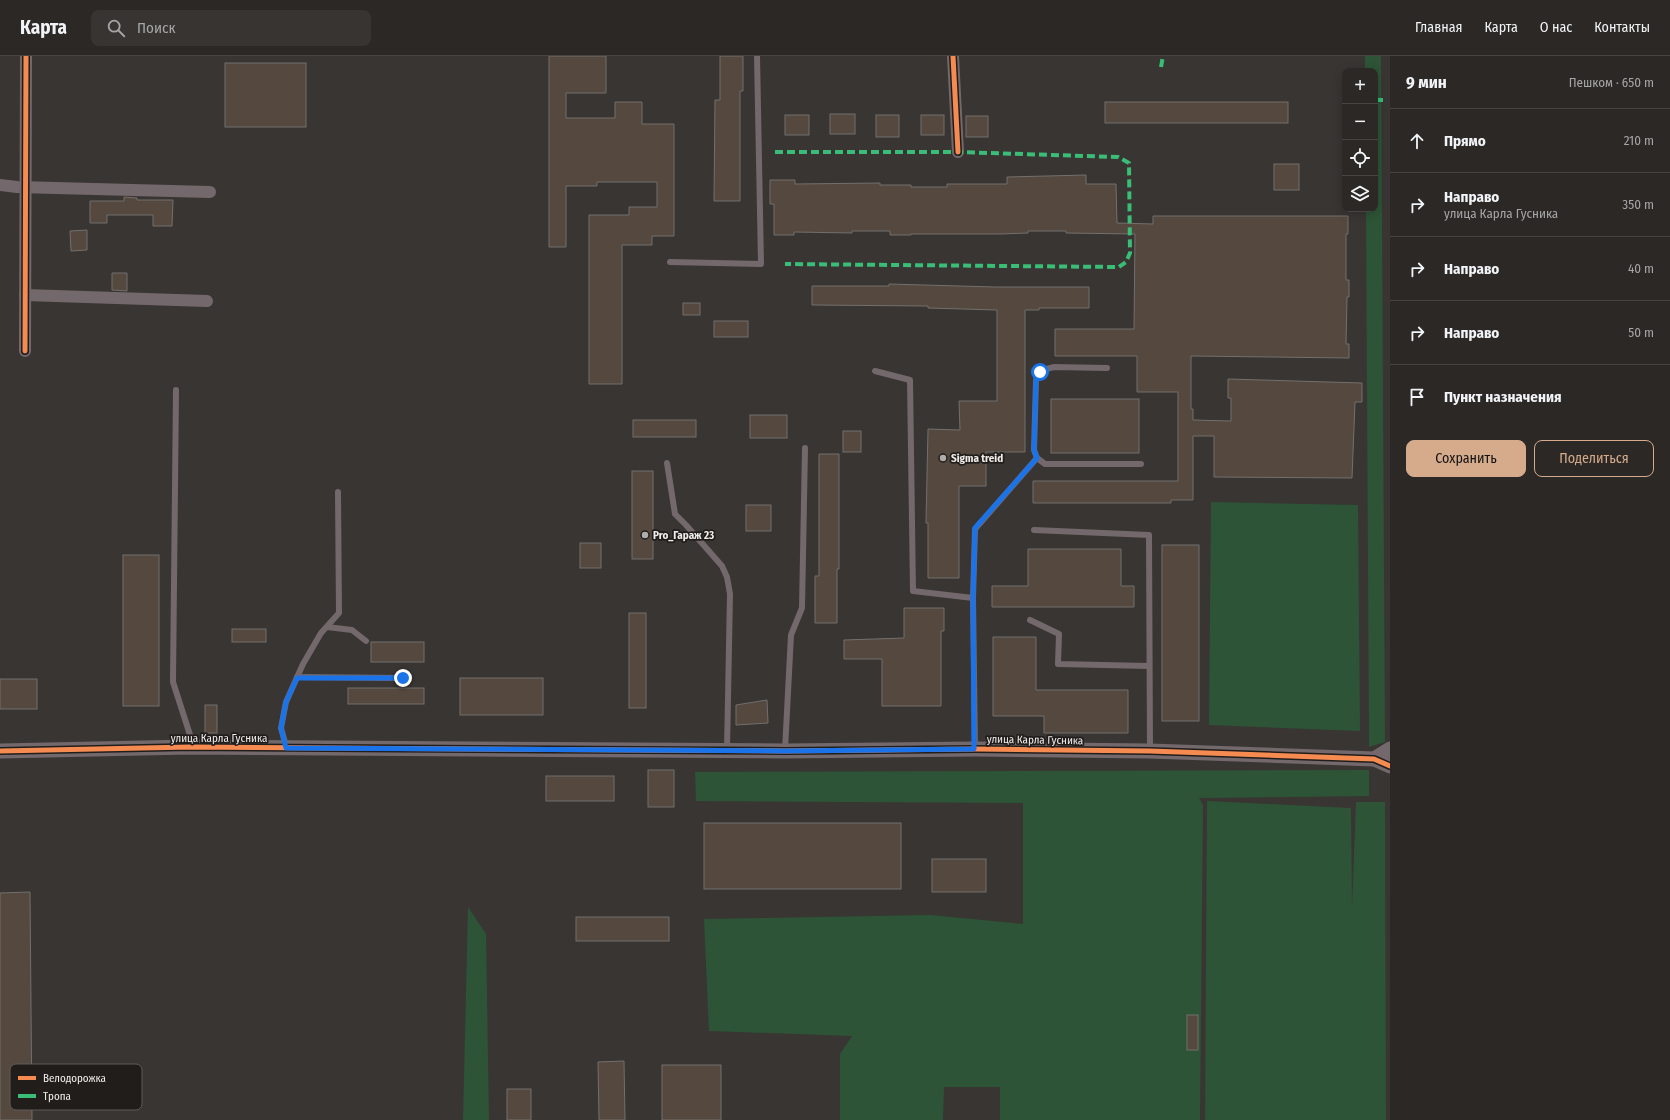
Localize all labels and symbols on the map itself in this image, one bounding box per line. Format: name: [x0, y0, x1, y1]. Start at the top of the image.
route start: [1031, 363, 1049, 381]
place label: Sigma treid: [951, 452, 1003, 465]
marker: Sigma treid: [938, 453, 948, 463]
place label: Pro_Гараж 23: [653, 529, 714, 542]
marker: Pro_Гараж 23: [640, 530, 650, 540]
route end: [394, 669, 412, 687]
street label: улица Карла Гусника: [171, 732, 267, 745]
street label: улица Карла Гусника: [987, 733, 1083, 747]
legend: [10, 1064, 142, 1110]
text: Велодорожка: [43, 1072, 106, 1085]
text: Тропа: [43, 1090, 71, 1103]

